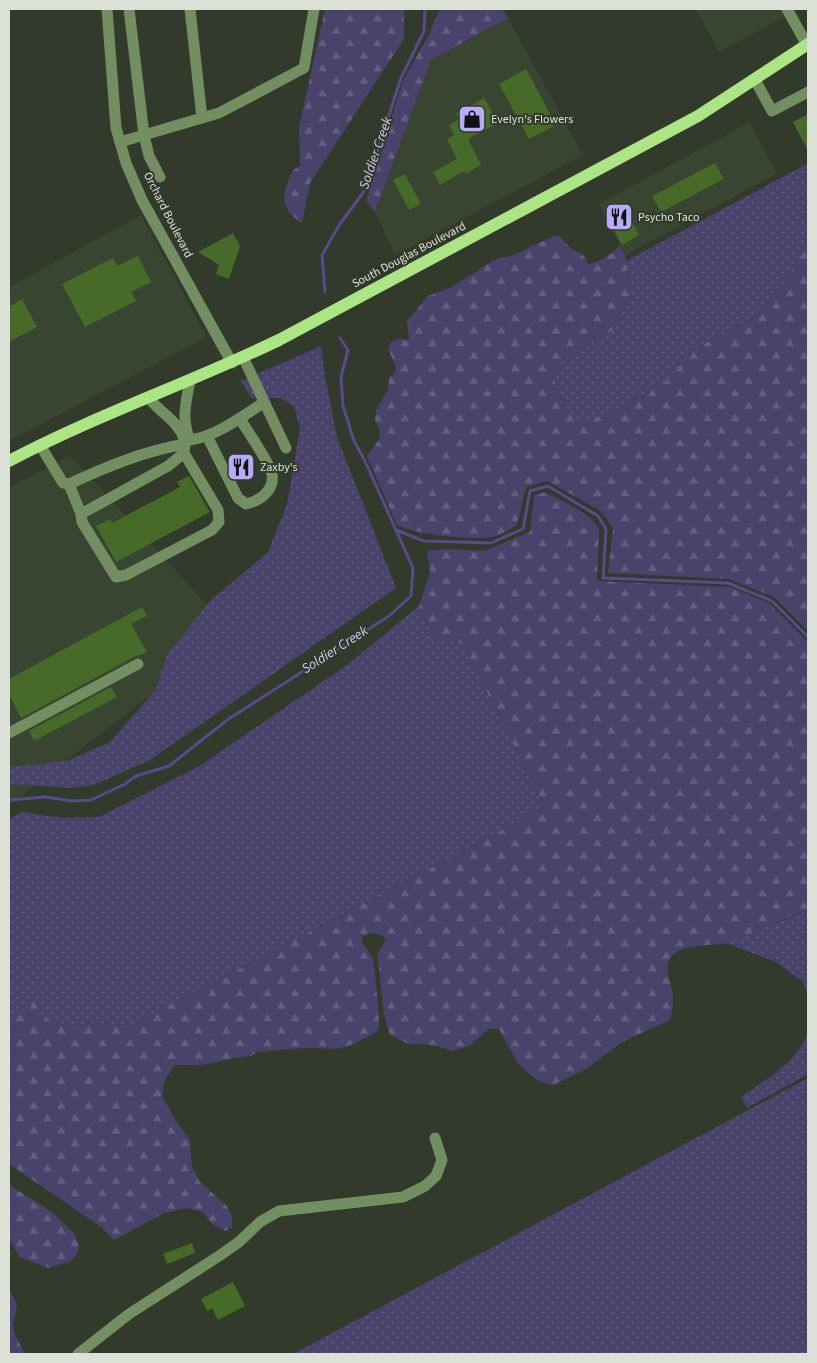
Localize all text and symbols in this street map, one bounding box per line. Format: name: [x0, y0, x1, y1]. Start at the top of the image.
shop icon: Evelyn's Flowers: [457, 104, 487, 134]
place label: Evelyn's Flowers: [491, 111, 573, 128]
water label: Soldier Creek: [354, 114, 398, 192]
street label: Orchard Boulevard: [139, 169, 197, 261]
restaurant icon: Psycho Taco: [604, 202, 634, 232]
place label: Psycho Taco: [638, 209, 700, 226]
street label: South Douglas Boulevard: [349, 218, 469, 292]
restaurant icon: Zaxby's: [226, 452, 256, 482]
place label: Zaxby's: [260, 459, 298, 476]
water label: Soldier Creek: [298, 621, 372, 679]

